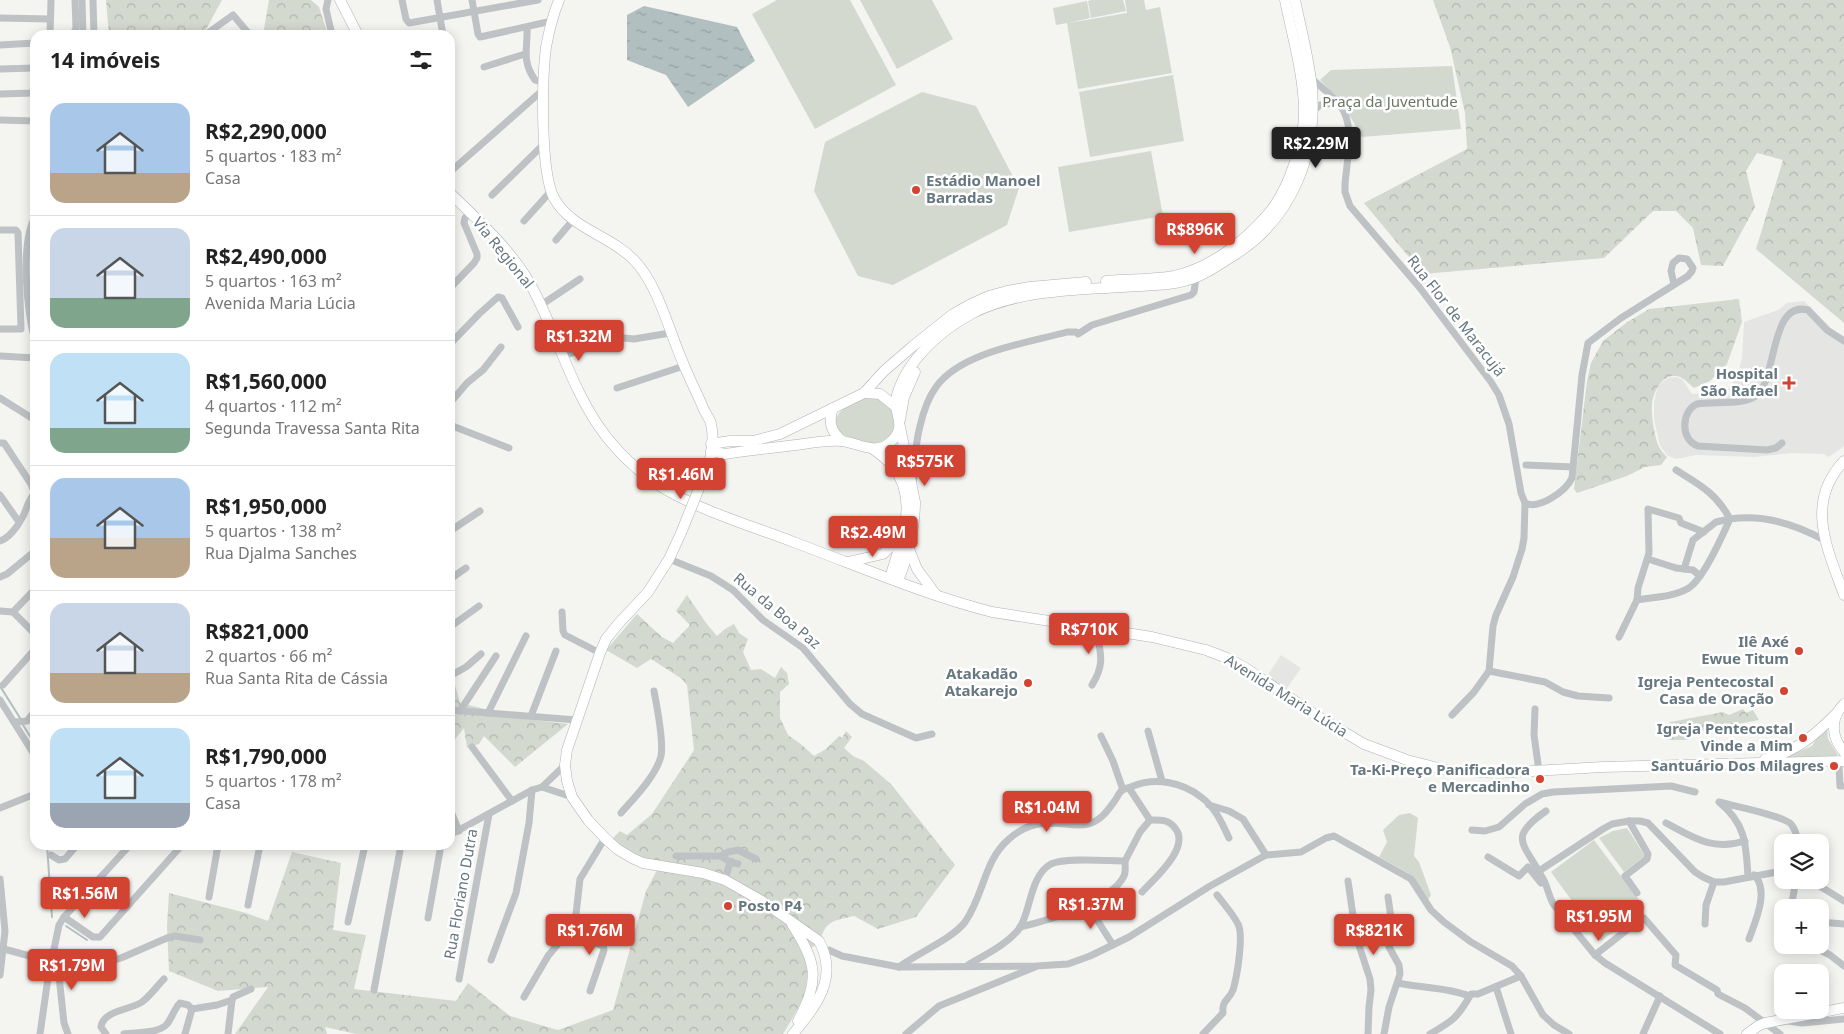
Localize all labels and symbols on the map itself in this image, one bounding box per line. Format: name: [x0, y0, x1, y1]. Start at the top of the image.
park label: Praça da Juventude: [1322, 91, 1458, 111]
pin: R$2.29M: [1270, 126, 1362, 169]
place label: Estádio Manoel Barradas: [926, 170, 1040, 207]
marker: Estádio Manoel Barradas: [910, 184, 922, 196]
street label: Via Regional: [469, 212, 539, 292]
pin: R$896K: [1154, 212, 1236, 255]
street label: Rua Flor de Maracujá: [1403, 251, 1510, 380]
pin: R$1.32M: [533, 320, 625, 362]
place label: Hospital São Rafael: [1700, 363, 1778, 400]
marker: Hospital São Rafael: [1782, 376, 1796, 390]
pin: R$575K: [884, 444, 966, 487]
pin: R$1.46M: [635, 458, 727, 500]
pin: R$2.49M: [827, 516, 919, 558]
street label: Rua da Boa Paz: [730, 568, 825, 653]
pin: R$710K: [1048, 612, 1130, 655]
place label: Ilê Axé Ewue Titum: [1701, 631, 1789, 668]
marker: Ilê Axé Ewue Titum: [1793, 645, 1805, 657]
street label: Avenida Maria Lúcia: [1221, 649, 1352, 741]
place label: Atakadão Atakarejo: [945, 663, 1018, 700]
place label: Igreja Pentecostal Casa de Oração: [1638, 671, 1774, 708]
marker: Atakadão Atakarejo: [1022, 677, 1034, 689]
marker: Igreja Pentecostal Casa de Oração: [1778, 685, 1790, 697]
place label: Igreja Pentecostal Vinde a Mim: [1657, 718, 1793, 755]
marker: Igreja Pentecostal Vinde a Mim: [1797, 732, 1809, 744]
place label: Santuário Dos Milagres: [1651, 755, 1824, 775]
place label: Ta-Ki-Preço Panificadora e Mercadinho: [1350, 759, 1530, 796]
marker: Santuário Dos Milagres: [1828, 760, 1840, 772]
marker: Ta-Ki-Preço Panificadora e Mercadinho: [1534, 773, 1546, 785]
pin: R$1.04M: [1001, 790, 1093, 833]
street label: Rua Floriano Dutra: [439, 827, 481, 961]
pin: R$1.56M: [39, 876, 131, 919]
pin: R$1.37M: [1045, 888, 1137, 930]
place label: Posto P4: [738, 895, 802, 915]
marker: Posto P4: [722, 900, 734, 912]
pin: R$1.95M: [1553, 900, 1645, 942]
pin: R$1.76M: [544, 914, 636, 956]
pin: R$821K: [1333, 914, 1415, 956]
pin: R$1.79M: [26, 948, 118, 991]

